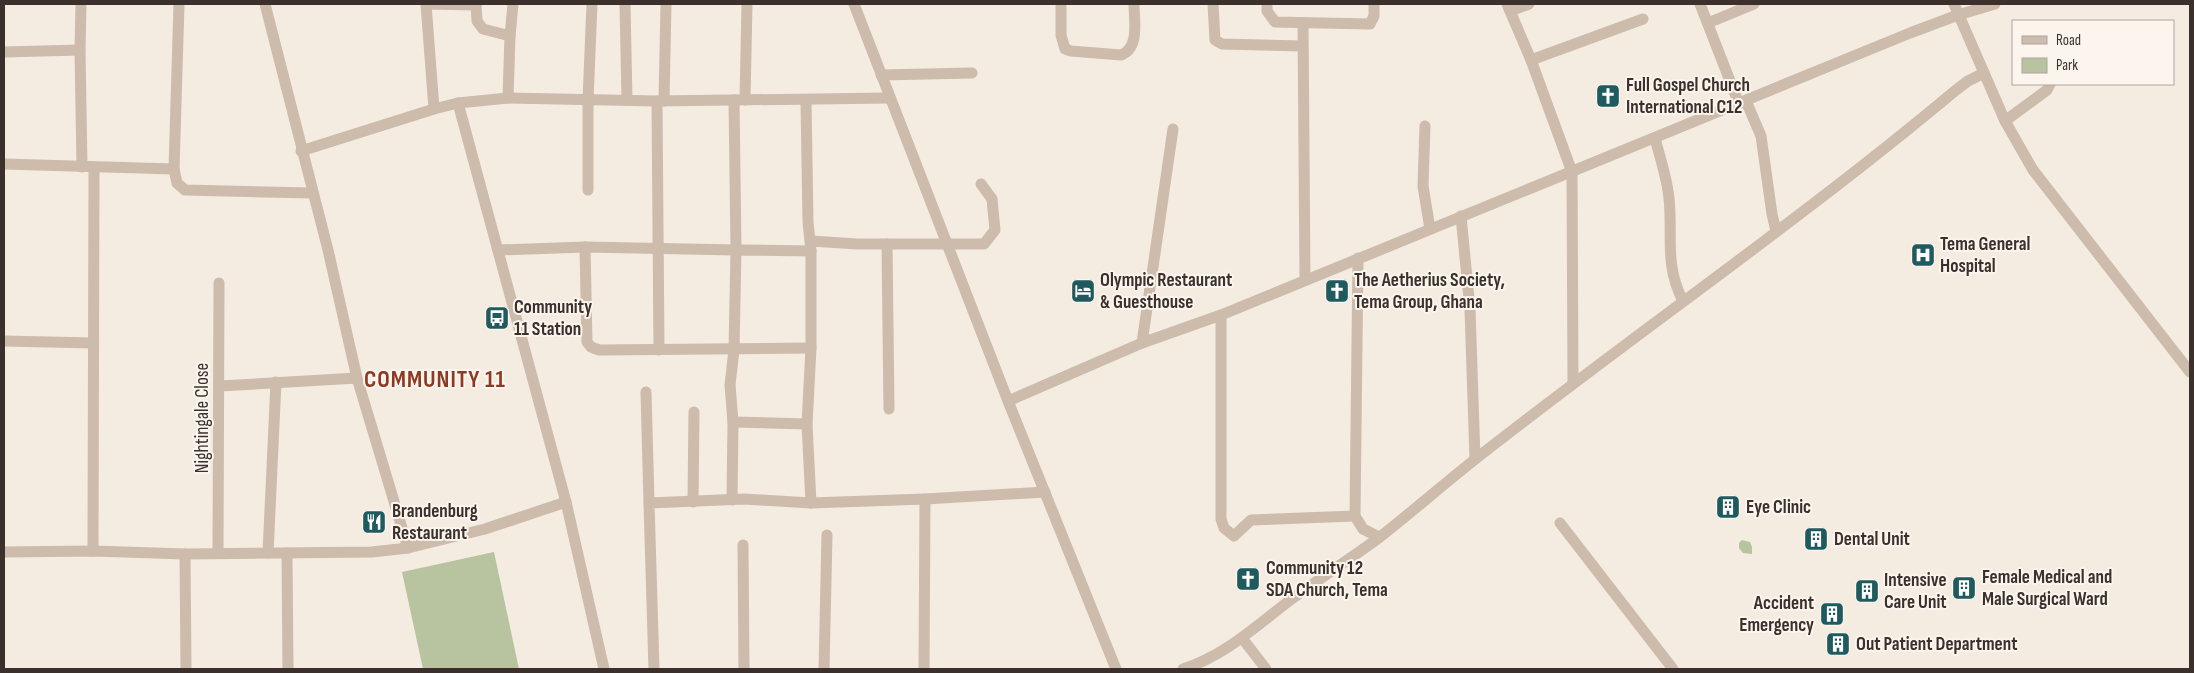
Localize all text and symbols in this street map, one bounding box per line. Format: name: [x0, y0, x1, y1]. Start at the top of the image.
legend: [2012, 20, 2174, 85]
text: Road: [2056, 31, 2081, 50]
text: Park: [2056, 56, 2078, 75]
place label: Full Gospel Church International C12: [1626, 74, 1750, 119]
church icon: Full Gospel Church International C12: [1595, 83, 1621, 109]
place label: Tema General Hospital: [1940, 233, 2030, 278]
hospital icon: Tema General Hospital: [1910, 242, 1936, 268]
place label: Olympic Restaurant & Guesthouse: [1100, 269, 1232, 314]
place label: The Aetherius Society, Tema Group, Ghana: [1354, 269, 1505, 314]
hotel icon: Olympic Restaurant & Guesthouse: [1070, 278, 1096, 304]
church icon: The Aetherius Society, Tema Group, Ghana: [1324, 278, 1350, 304]
place label: Community 11 Station: [514, 296, 592, 341]
bus stop icon: Community 11 Station: [484, 305, 510, 331]
street label: Nightingale Close: [191, 363, 214, 473]
district label: COMMUNITY 11: [364, 365, 506, 394]
building icon: Eye Clinic: [1715, 494, 1741, 520]
place label: Eye Clinic: [1746, 496, 1811, 519]
place label: Brandenburg Restaurant: [392, 500, 478, 545]
restaurant icon: Brandenburg Restaurant: [361, 509, 387, 535]
building icon: Dental Unit: [1803, 526, 1829, 552]
place label: Dental Unit: [1834, 528, 1910, 551]
place label: Community 12 SDA Church, Tema: [1266, 557, 1388, 602]
church icon: Community 12 SDA Church, Tema: [1235, 566, 1261, 592]
place label: Female Medical and Male Surgical Ward: [1982, 566, 2112, 611]
place label: Intensive Care Unit: [1884, 569, 1947, 614]
building icon: Female Medical and Male Surgical Ward: [1951, 575, 1977, 601]
building icon: Intensive Care Unit: [1854, 578, 1880, 604]
place label: Accident Emergency: [1739, 592, 1814, 637]
building icon: Accident Emergency: [1819, 601, 1845, 627]
building icon: Out Patient Department: [1825, 631, 1851, 657]
place label: Out Patient Department: [1856, 633, 2018, 656]

